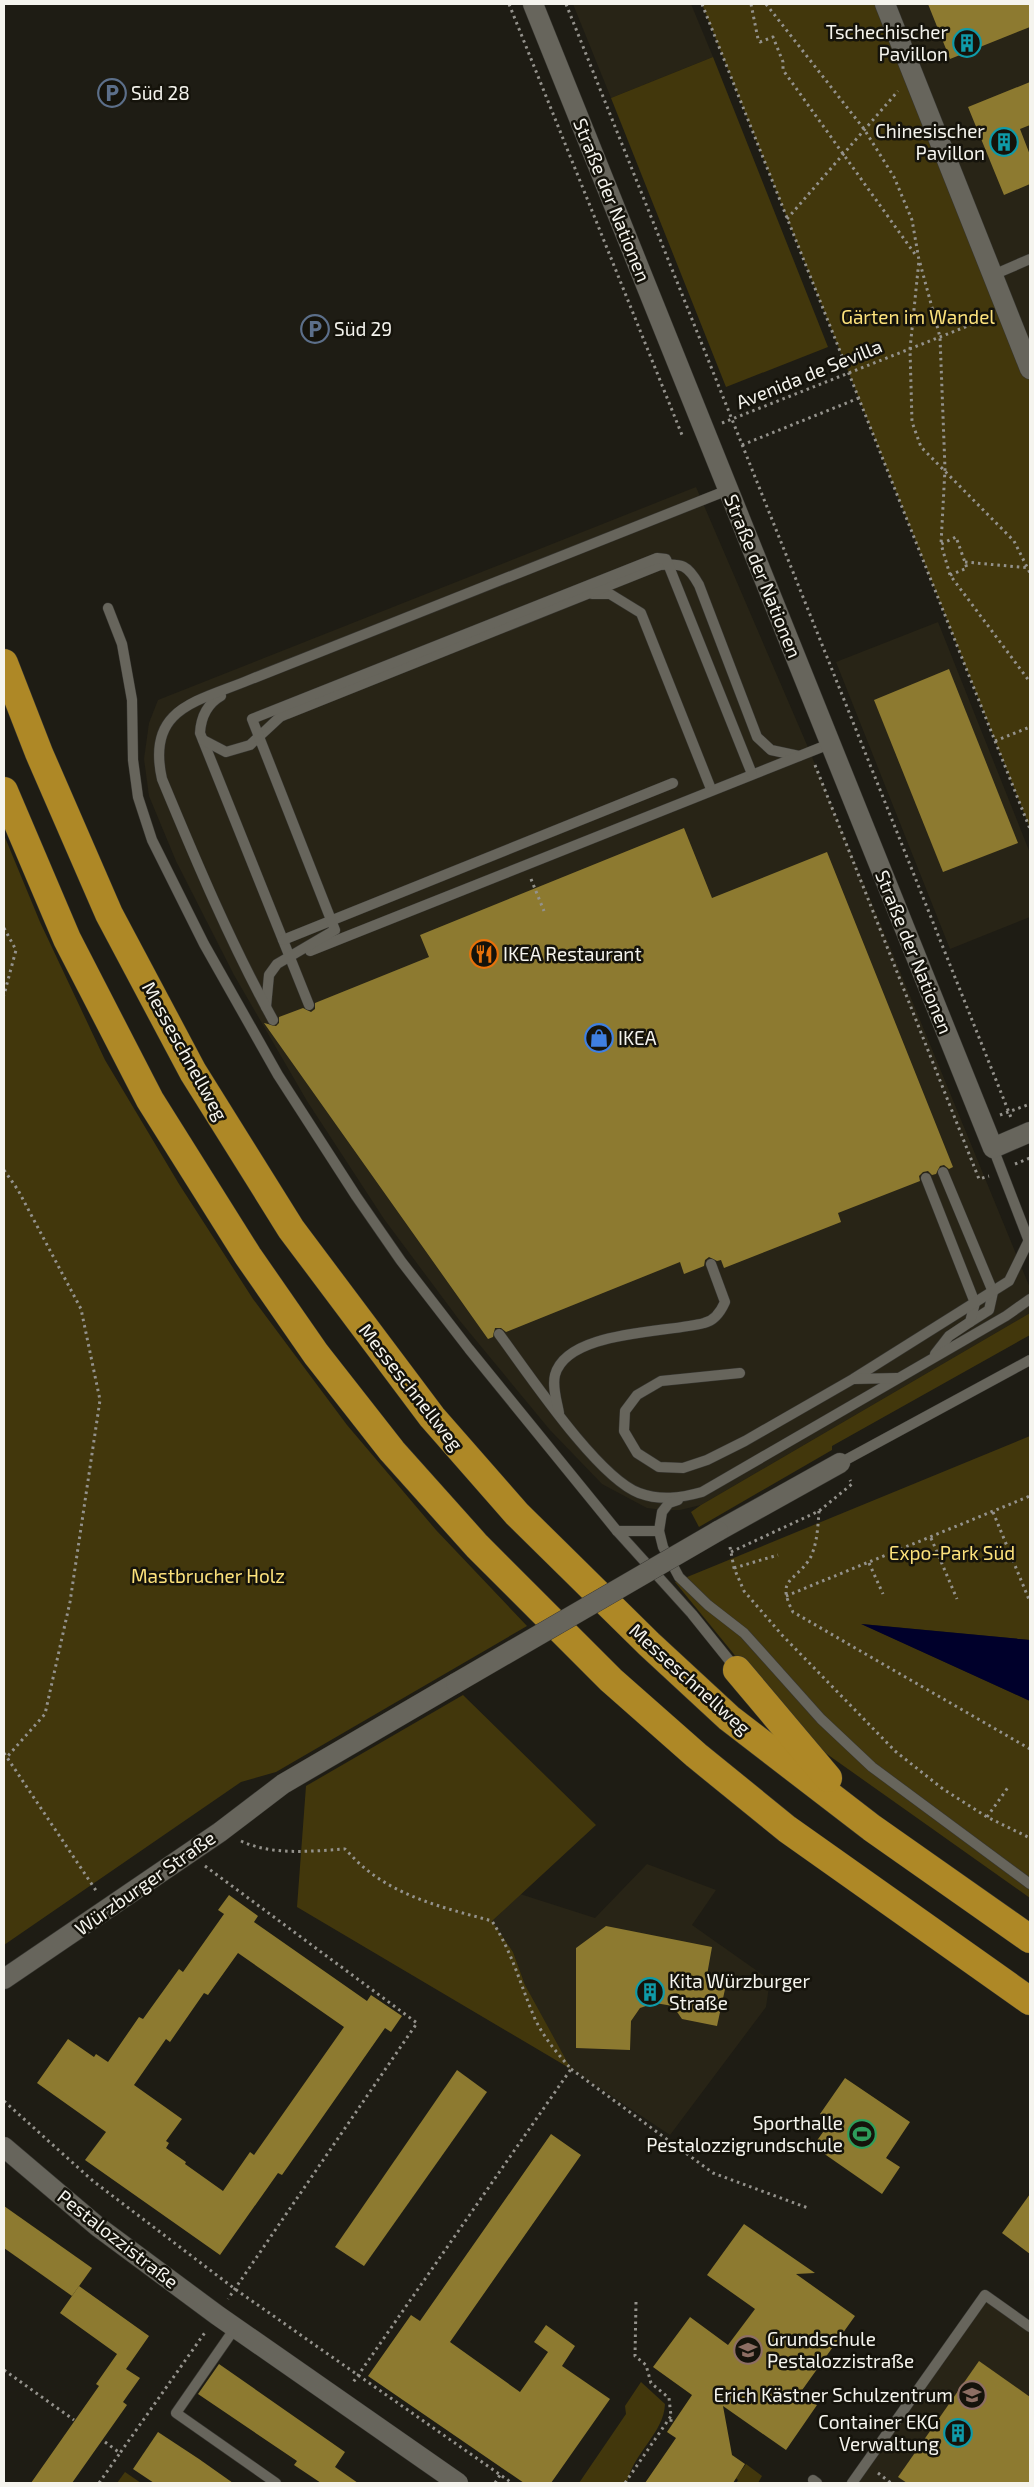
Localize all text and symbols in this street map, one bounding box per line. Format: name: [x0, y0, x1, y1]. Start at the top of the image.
place label: Tschechischer Pavillon: [826, 20, 948, 65]
building icon: Tschechischer Pavillon: [952, 28, 982, 58]
parking icon: Süd 28: [97, 78, 127, 108]
place label: Süd 28: [131, 81, 190, 104]
street label: Straße der Nationen: [569, 115, 656, 285]
place label: Chinesischer Pavillon: [875, 119, 985, 164]
building icon: Chinesischer Pavillon: [989, 127, 1019, 157]
park label: Gärten im Wandel: [841, 305, 995, 328]
parking icon: Süd 29: [300, 314, 330, 344]
place label: Süd 29: [334, 317, 392, 340]
street label: Avenida de Sevilla: [732, 334, 885, 413]
street label: Straße der Nationen: [720, 491, 807, 661]
street label: Straße der Nationen: [871, 867, 958, 1037]
restaurant icon: IKEA Restaurant: [469, 939, 499, 969]
place label: IKEA Restaurant: [503, 942, 642, 965]
street label: Messeschnellweg: [138, 977, 233, 1124]
shop icon: IKEA: [584, 1023, 614, 1053]
place label: IKEA: [618, 1026, 657, 1049]
street label: Messeschnellweg: [355, 1319, 468, 1455]
park label: Expo-Park Süd: [889, 1541, 1015, 1564]
park label: Mastbrucher Holz: [131, 1564, 285, 1587]
street label: Messeschnellweg: [625, 1618, 756, 1739]
street label: Würzburger Straße: [70, 1826, 219, 1940]
place label: Kita Würzburger Straße: [669, 1969, 810, 2014]
building icon: Kita Würzburger Straße: [635, 1977, 665, 2007]
place label: Sporthalle Pestalozzigrundschule: [646, 2111, 843, 2156]
sports icon: Sporthalle Pestalozzigrundschule: [847, 2119, 877, 2149]
street label: Pestalozzistraße: [53, 2184, 183, 2293]
place label: Grundschule Pestalozzistraße: [767, 2327, 914, 2372]
school or university icon: Grundschule Pestalozzistraße: [733, 2335, 763, 2365]
school or university icon: Erich Kästner Schulzentrum: [957, 2380, 987, 2410]
place label: Erich Kästner Schulzentrum: [714, 2383, 953, 2406]
place label: Container EKG Verwaltung: [818, 2410, 939, 2455]
building icon: Container EKG Verwaltung: [943, 2418, 973, 2448]

